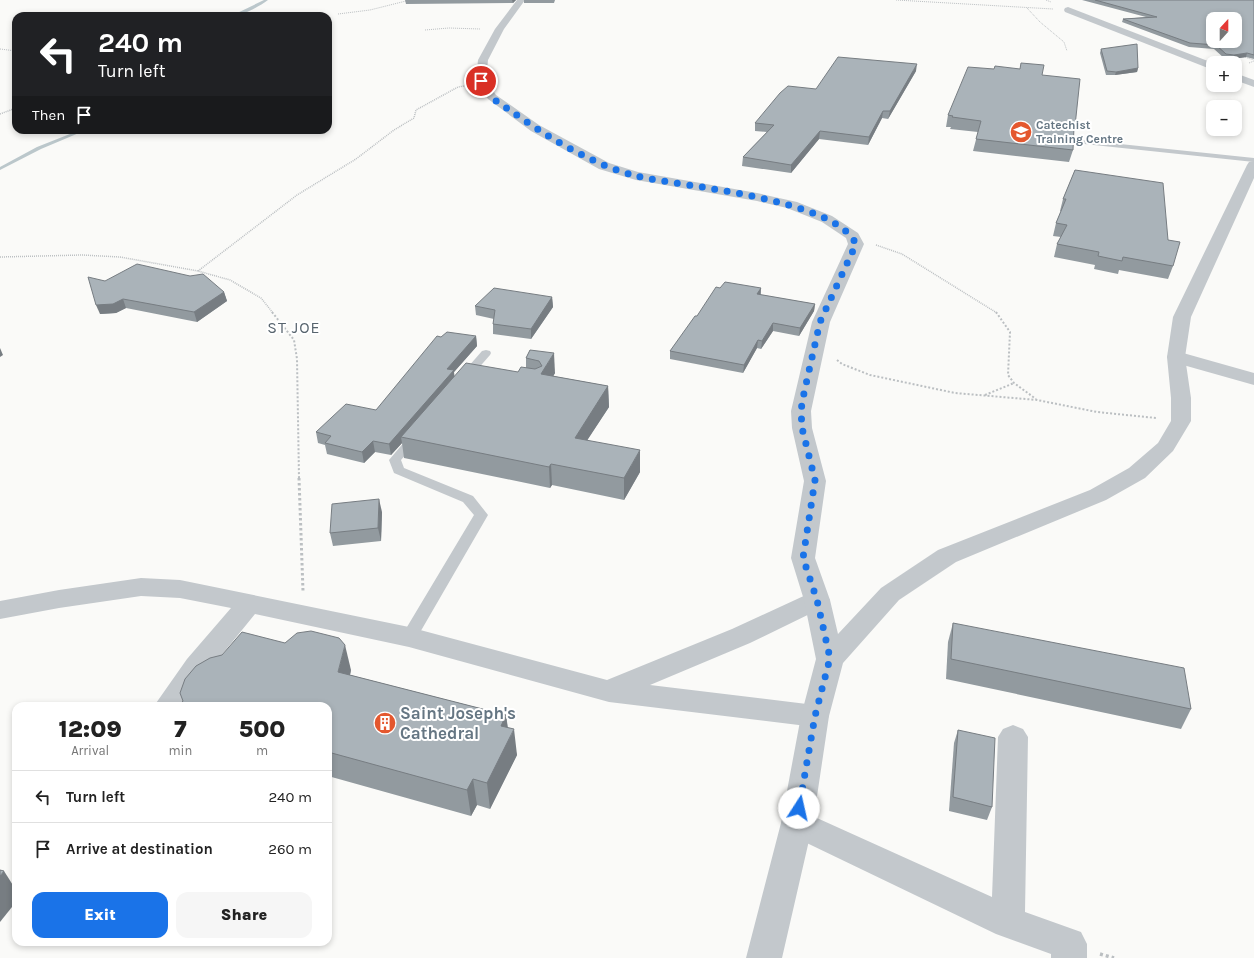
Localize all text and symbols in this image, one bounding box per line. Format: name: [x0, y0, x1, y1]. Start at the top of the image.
north arrow: [1206, 12, 1242, 48]
map controls: [1206, 12, 1242, 136]
text: 240 m: [98, 26, 183, 59]
icon: left: [32, 28, 84, 80]
button: +: [1206, 56, 1242, 92]
text: Turn left: [98, 60, 166, 82]
pin: [464, 64, 498, 98]
icon: arrive: [470, 70, 492, 92]
button: −: [1206, 100, 1242, 136]
icon: arrive: [73, 104, 95, 126]
text: Then: [32, 106, 65, 124]
place label: Catechist Training Centre: [1036, 118, 1123, 146]
school or university icon: Catechist Training Centre: [1008, 119, 1034, 145]
district label: ST JOE: [267, 318, 321, 337]
place label: Saint Joseph's Cathedral: [400, 703, 516, 743]
building icon: Saint Joseph's Cathedral: [372, 710, 398, 736]
text: 12:09: [58, 715, 122, 743]
text: 7: [174, 715, 187, 743]
text: 500: [239, 715, 286, 743]
text: Arrival: [71, 743, 109, 758]
text: min: [168, 743, 192, 758]
text: m: [256, 743, 268, 758]
icon: left: [32, 786, 54, 808]
position arrow: [778, 787, 820, 829]
text: Turn left: [66, 788, 125, 806]
text: 240 m: [268, 788, 312, 806]
icon: arrive: [32, 838, 54, 860]
text: Arrive at destination: [66, 840, 213, 858]
text: 260 m: [268, 840, 312, 858]
button: Exit: [32, 892, 168, 938]
button: Share: [176, 892, 312, 938]

